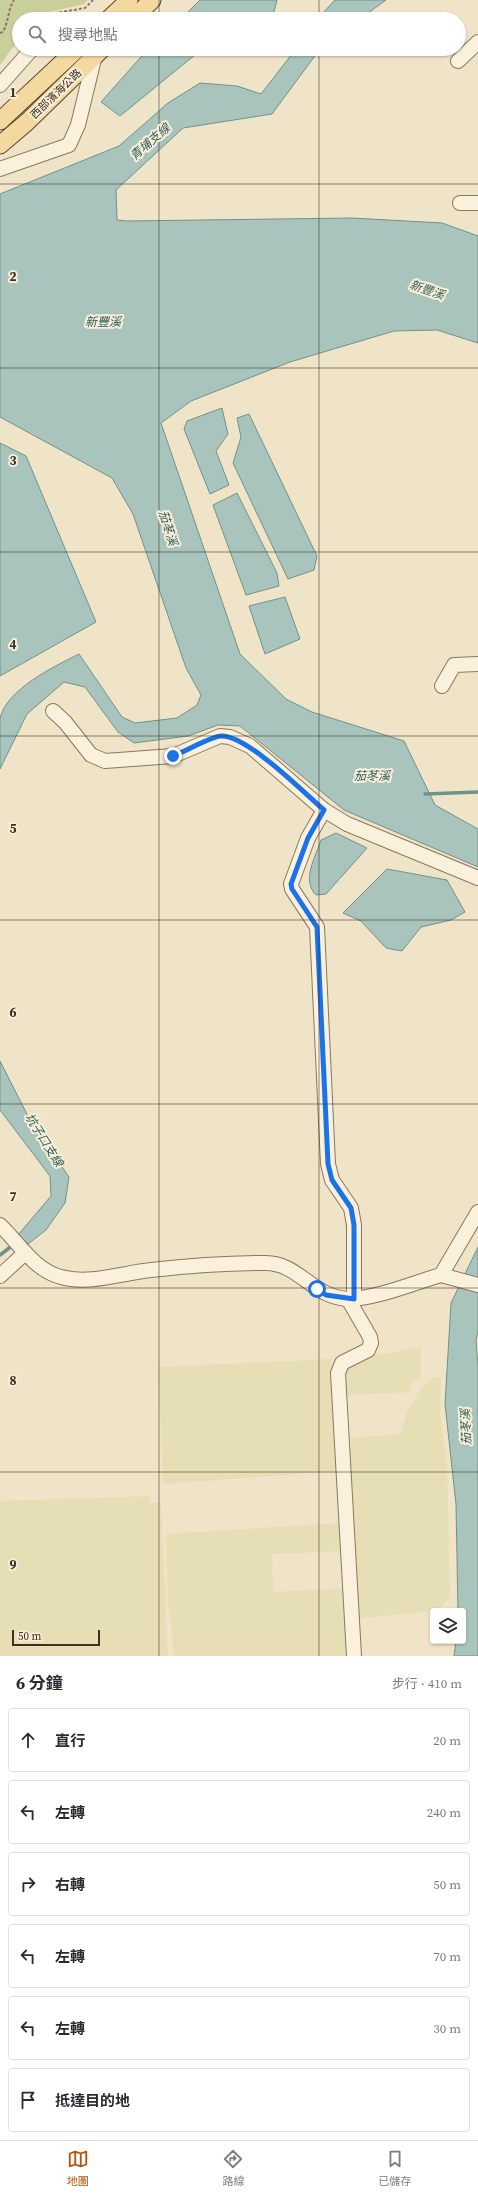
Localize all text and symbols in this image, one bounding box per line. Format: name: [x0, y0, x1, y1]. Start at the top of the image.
search box: [12, 12, 466, 56]
icon: search: [26, 23, 48, 45]
text: 搜尋地點: [58, 24, 118, 45]
street label: 西部濱海公路: [27, 66, 85, 122]
text: 1: [9, 84, 17, 101]
water label: 青埔支線: [127, 119, 175, 164]
text: 2: [9, 268, 17, 285]
water label: 新豐溪: [407, 277, 449, 304]
water label: 新豐溪: [85, 314, 123, 330]
text: 3: [9, 452, 17, 469]
water label: 茄苳溪: [155, 508, 182, 549]
text: 4: [9, 636, 17, 653]
route end: [164, 747, 182, 765]
water label: 茄苳溪: [354, 768, 392, 784]
text: 5: [9, 820, 17, 837]
text: 6: [9, 1004, 17, 1021]
water label: 坑子口支線: [21, 1110, 68, 1171]
text: 7: [9, 1188, 17, 1205]
route start: [308, 1280, 326, 1298]
text: 8: [9, 1372, 17, 1389]
water label: 茄苳溪: [457, 1407, 475, 1445]
text: 9: [9, 1556, 17, 1573]
map controls: [430, 1608, 466, 1644]
button: layers: [430, 1608, 466, 1644]
scale bar: [12, 1628, 100, 1647]
text: 50 m: [18, 1629, 41, 1644]
text: 6 分鐘: [16, 1671, 63, 1695]
text: 步行 · 410 m: [392, 1675, 462, 1692]
icon: ahead: [17, 1729, 39, 1751]
text: 直行: [55, 1730, 85, 1751]
text: 20 m: [433, 1732, 461, 1749]
icon: left: [17, 1801, 39, 1823]
text: 左轉: [55, 1802, 85, 1823]
text: 240 m: [427, 1804, 461, 1821]
icon: right: [17, 1873, 39, 1895]
text: 右轉: [55, 1874, 85, 1895]
text: 50 m: [433, 1876, 461, 1893]
icon: left: [17, 1945, 39, 1967]
text: 左轉: [55, 1946, 85, 1967]
text: 70 m: [433, 1948, 461, 1965]
icon: left: [17, 2017, 39, 2039]
text: 左轉: [55, 2018, 85, 2039]
text: 30 m: [433, 2020, 461, 2037]
icon: arrive: [17, 2089, 39, 2111]
text: 抵達目的地: [55, 2090, 130, 2111]
tab: 地圖: [67, 2148, 89, 2189]
tab: 路線: [222, 2148, 244, 2189]
tab: 已儲存: [378, 2148, 411, 2189]

